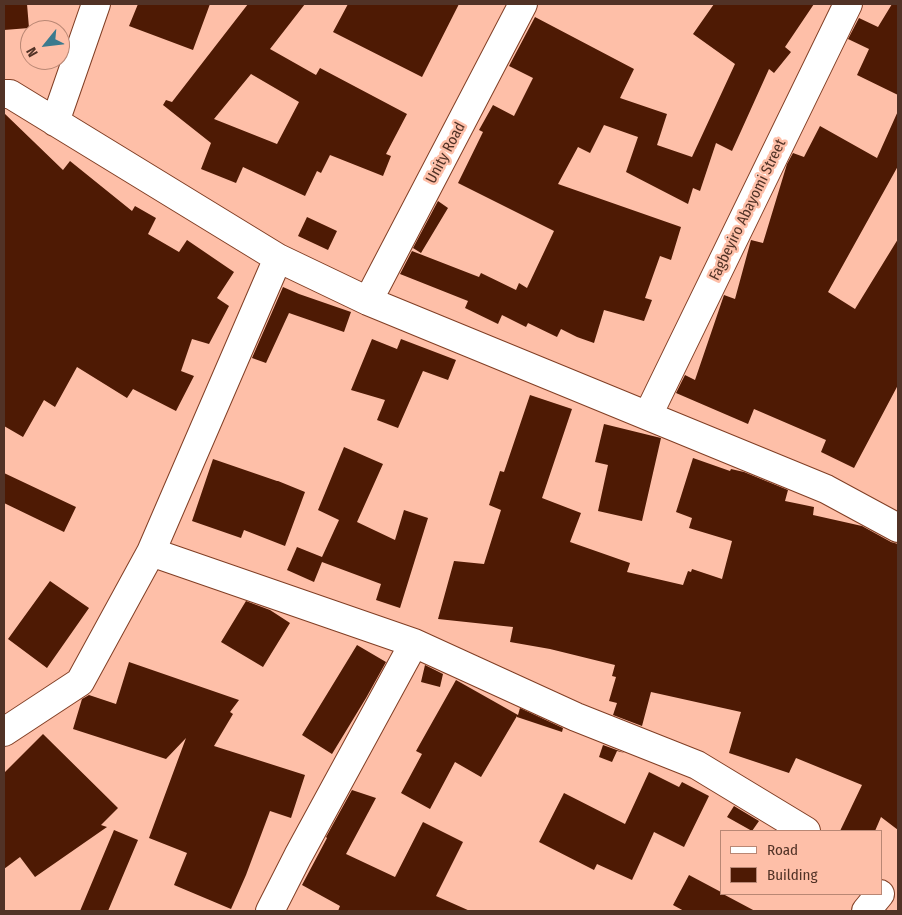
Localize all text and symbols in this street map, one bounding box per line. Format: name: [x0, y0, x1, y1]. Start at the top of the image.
north arrow: [20, 20, 70, 70]
text: N: [23, 44, 42, 60]
street label: Unity Road: [422, 119, 470, 187]
street label: Fagbeyiro Abayomi Street: [706, 136, 790, 284]
legend: [720, 830, 882, 895]
text: Road: [767, 841, 798, 859]
text: Building: [767, 866, 818, 884]

